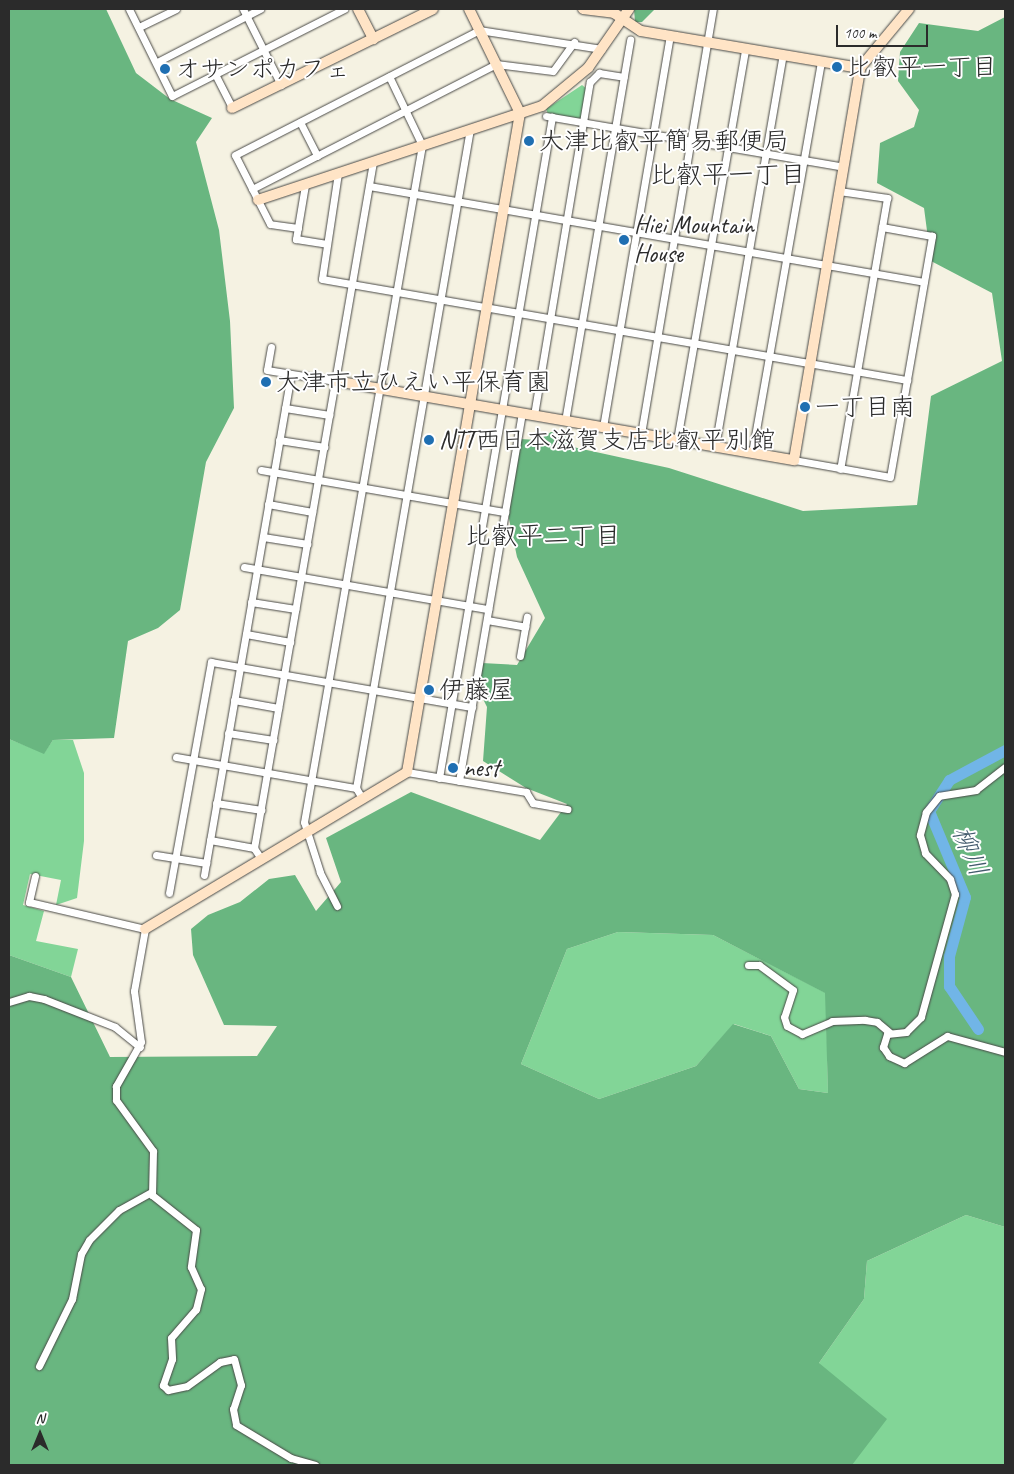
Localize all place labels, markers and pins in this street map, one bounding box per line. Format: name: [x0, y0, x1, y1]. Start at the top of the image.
place label: 比叡平一丁目: [847, 52, 997, 82]
place label: オサンポカフェ: [175, 54, 350, 84]
marker: 比叡平一丁目: [831, 61, 843, 73]
marker: オサンポカフェ: [159, 63, 171, 75]
place label: 大津比叡平簡易郵便局: [539, 126, 789, 156]
marker: 大津比叡平簡易郵便局: [523, 135, 535, 147]
place label: Hiei Mountain House: [634, 211, 754, 270]
marker: Hiei Mountain House: [618, 234, 630, 246]
place label: 大津市立ひえい平保育園: [276, 367, 551, 397]
marker: 大津市立ひえい平保育園: [260, 376, 272, 388]
place label: 一丁目南: [815, 392, 915, 422]
marker: 一丁目南: [799, 401, 811, 413]
place label: NTT西日本滋賀支店比叡平別館: [439, 425, 775, 455]
marker: NTT西日本滋賀支店比叡平別館: [423, 434, 435, 446]
place label: 伊藤屋: [439, 675, 514, 705]
marker: 伊藤屋: [423, 684, 435, 696]
place label: nest: [463, 753, 499, 783]
marker: nest: [447, 762, 459, 774]

